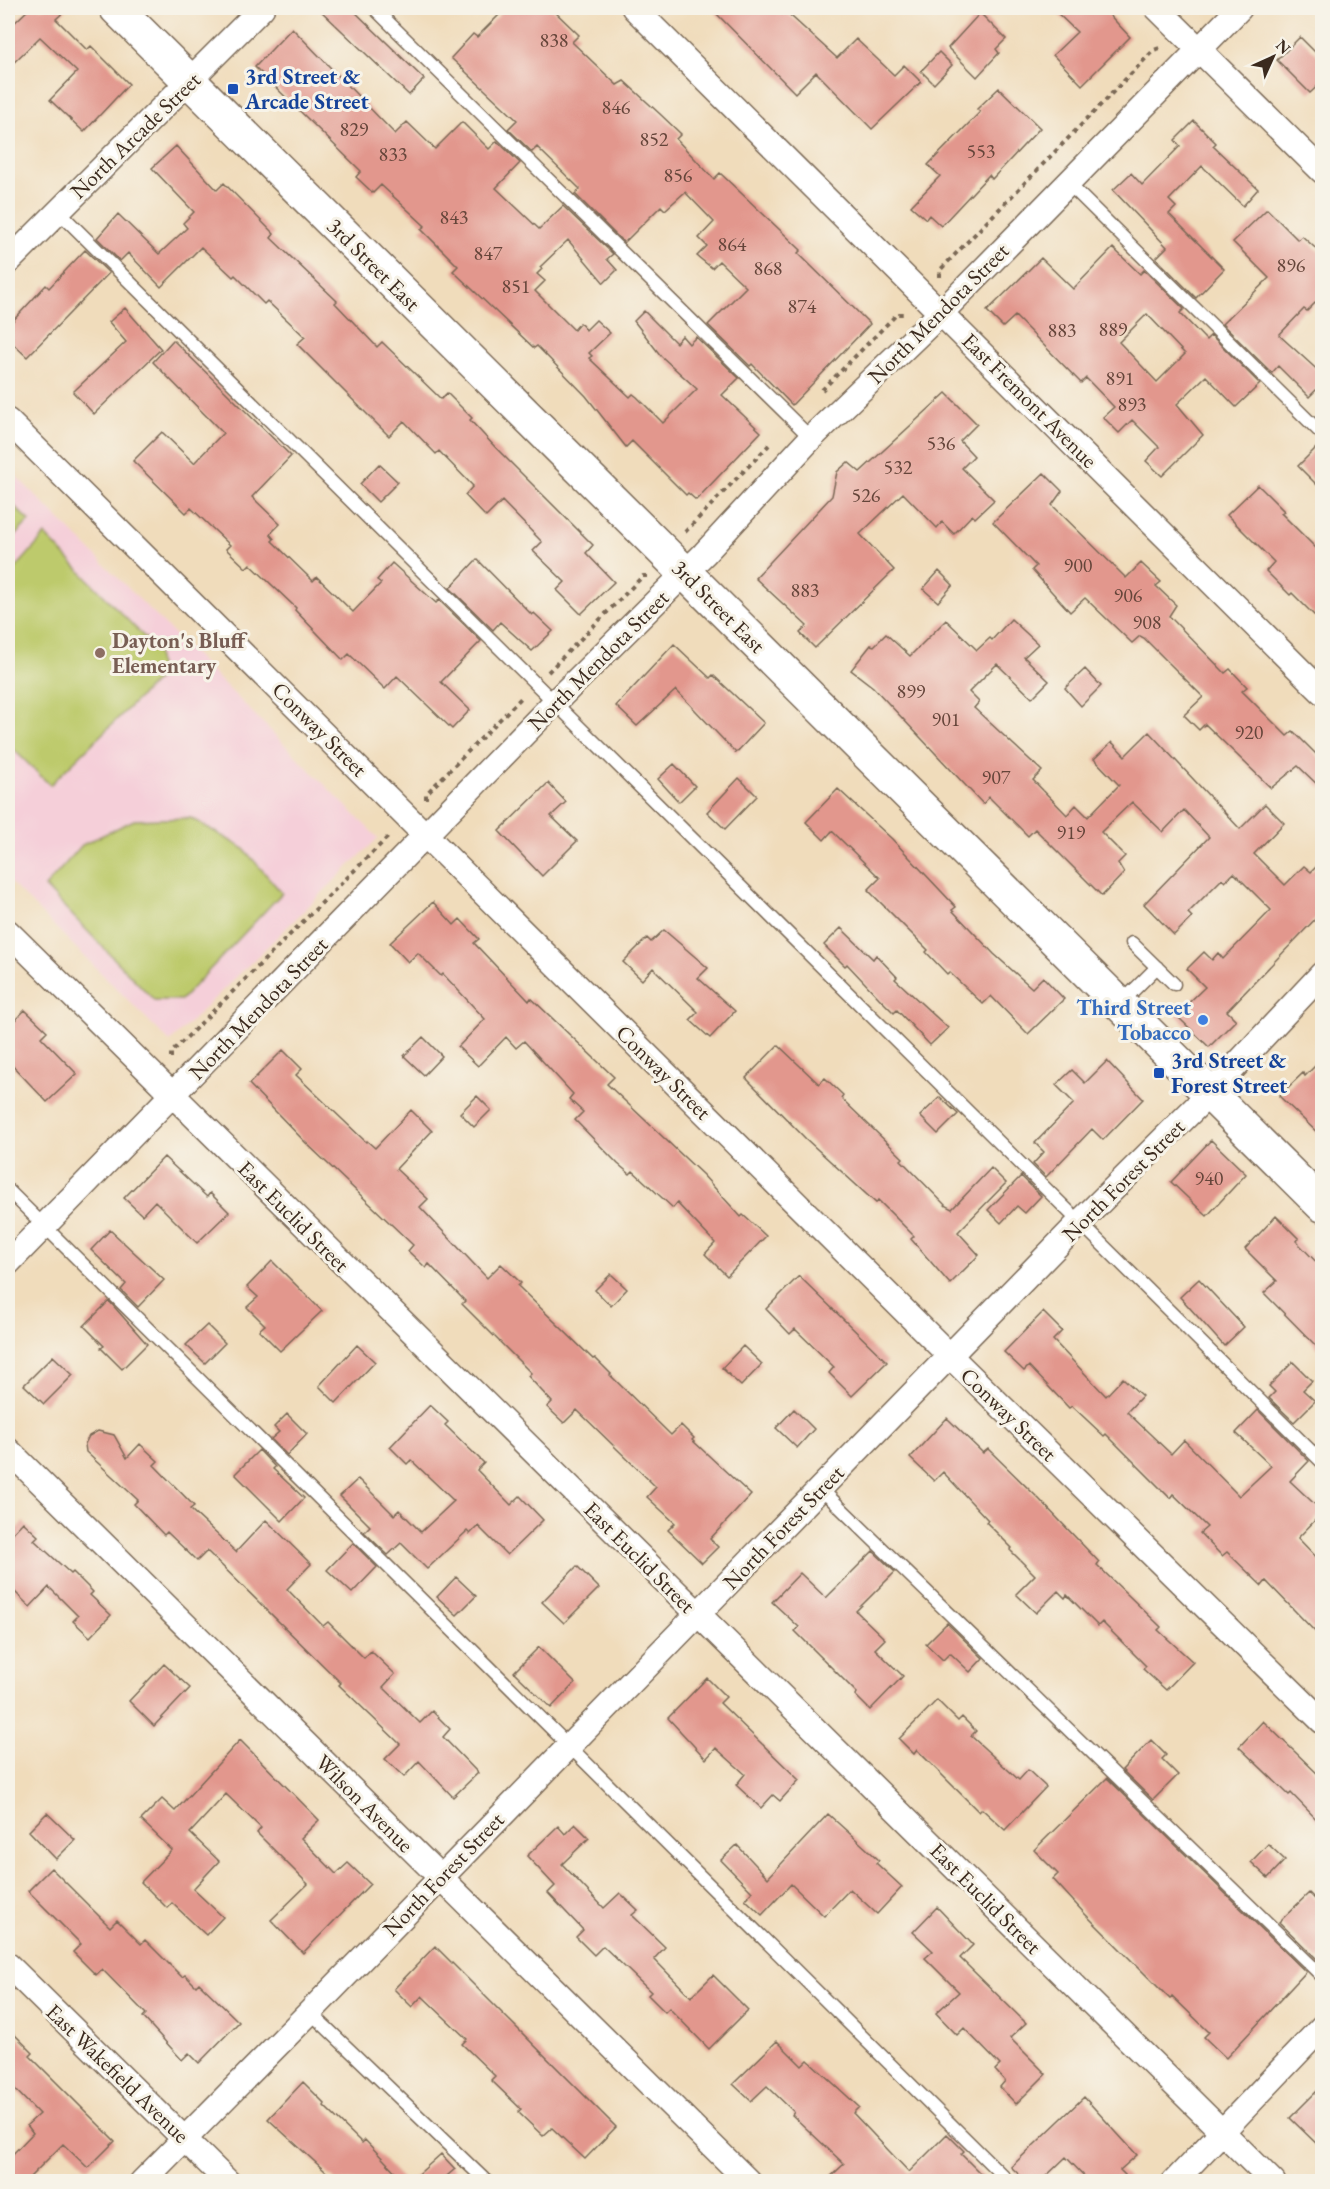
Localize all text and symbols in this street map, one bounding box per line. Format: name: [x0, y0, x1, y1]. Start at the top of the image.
house number: 838: [540, 27, 568, 53]
north arrow: [1243, 27, 1303, 87]
text: N: [1271, 35, 1295, 59]
place label: 3rd Street & Arcade Street: [244, 62, 369, 116]
street label: North Arcade Street: [64, 66, 207, 205]
marker: 3rd Street & Arcade Street: [226, 82, 240, 96]
house number: 846: [602, 94, 631, 120]
house number: 829: [340, 116, 369, 142]
house number: 852: [640, 126, 669, 152]
house number: 553: [967, 138, 995, 164]
house number: 833: [379, 141, 407, 167]
house number: 856: [664, 162, 693, 188]
house number: 843: [440, 204, 468, 230]
street label: 3rd Street East: [321, 211, 427, 317]
house number: 864: [718, 231, 747, 257]
street label: North Mendota Street: [862, 236, 1015, 390]
house number: 847: [474, 240, 503, 266]
house number: 896: [1277, 252, 1306, 278]
house number: 868: [754, 255, 782, 281]
house number: 851: [502, 273, 530, 299]
house number: 874: [788, 293, 817, 319]
house number: 889: [1099, 316, 1128, 342]
house number: 883: [1048, 317, 1076, 343]
street label: East Fremont Avenue: [956, 326, 1104, 475]
house number: 891: [1106, 365, 1134, 391]
house number: 893: [1118, 391, 1146, 417]
house number: 536: [927, 430, 956, 456]
house number: 532: [884, 454, 913, 480]
house number: 526: [852, 482, 881, 508]
house number: 900: [1064, 552, 1093, 578]
street label: 3rd Street East: [666, 553, 772, 659]
house number: 883: [791, 577, 819, 603]
house number: 906: [1114, 582, 1143, 608]
street label: North Mendota Street: [522, 583, 675, 737]
house number: 908: [1133, 609, 1161, 635]
place label: Dayton's Bluff Elementary: [112, 626, 248, 680]
marker: Dayton's Bluff Elementary: [93, 646, 107, 660]
street label: Conway Street: [266, 676, 374, 783]
house number: 899: [897, 678, 926, 704]
house number: 901: [932, 706, 960, 732]
house number: 920: [1235, 719, 1264, 745]
house number: 907: [982, 764, 1011, 790]
house number: 919: [1057, 819, 1086, 845]
street label: North Mendota Street: [183, 930, 334, 1086]
place label: Third Street Tobacco: [1076, 993, 1192, 1047]
marker: Third Street Tobacco: [1196, 1013, 1210, 1027]
street label: Conway Street: [610, 1019, 718, 1126]
place label: 3rd Street & Forest Street: [1171, 1046, 1288, 1100]
marker: 3rd Street & Forest Street: [1152, 1066, 1166, 1080]
street label: North Forest Street: [1056, 1113, 1191, 1248]
street label: East Euclid Street: [232, 1154, 356, 1278]
house number: 940: [1195, 1165, 1224, 1191]
street label: Conway Street: [954, 1361, 1063, 1468]
street label: North Forest Street: [716, 1459, 850, 1596]
street label: East Euclid Street: [578, 1495, 702, 1619]
street label: Wilson Avenue: [309, 1748, 420, 1859]
street label: North Forest Street: [376, 1806, 510, 1943]
street label: East Euclid Street: [924, 1836, 1048, 1960]
street label: East Wakefield Avenue: [40, 1997, 196, 2150]

